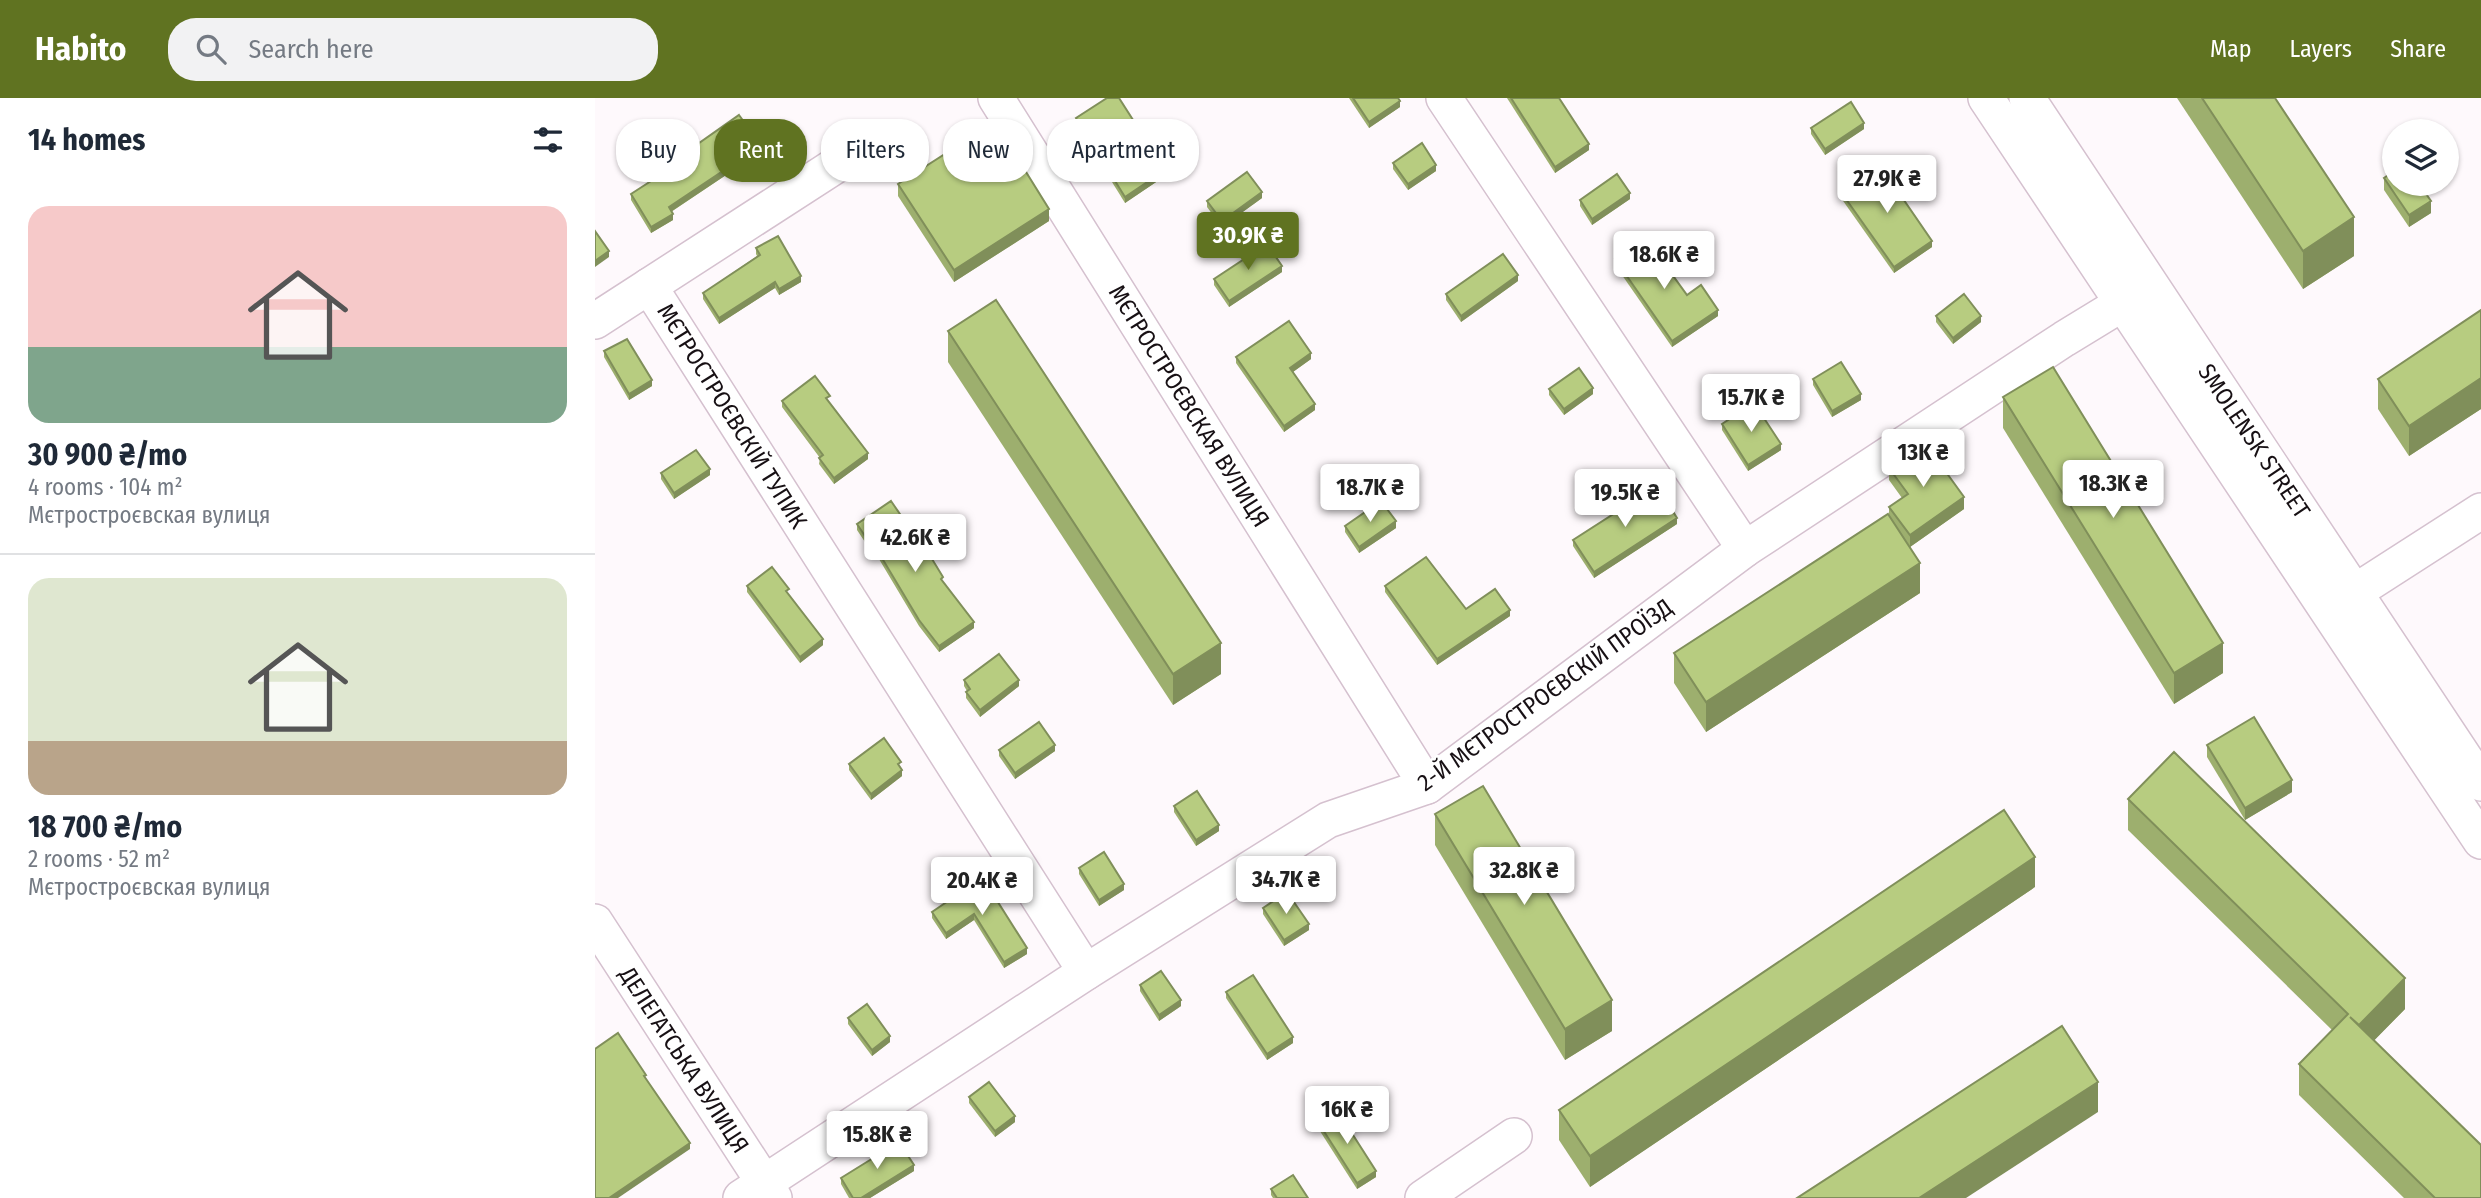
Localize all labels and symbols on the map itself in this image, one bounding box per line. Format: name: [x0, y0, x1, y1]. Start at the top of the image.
pin: 27.9K ₴: [1822, 156, 1952, 215]
pin: 30.9K ₴: [1183, 212, 1313, 272]
pin: 18.6K ₴: [1599, 232, 1729, 291]
street label: МЄТРОСТРОЄВСКАЯ ВУЛИЦЯ: [1103, 280, 1275, 532]
street label: МЄТРОСТРОЄВСКІЙ ТУПИК: [651, 298, 813, 534]
street label: SMOLENSK STREET: [2192, 359, 2316, 523]
pin: 15.7K ₴: [1686, 374, 1816, 434]
pin: 13K ₴: [1874, 430, 1972, 489]
pin: 18.3K ₴: [2048, 460, 2178, 520]
pin: 18.7K ₴: [1305, 464, 1435, 524]
pin: 19.5K ₴: [1560, 470, 1690, 529]
pin: 42.6K ₴: [850, 514, 980, 574]
street label: 2-Й МЄТРОСТРОЄВСКІЙ ПРОЇЗД: [1412, 593, 1678, 797]
pin: 32.8K ₴: [1459, 848, 1589, 907]
pin: 34.7K ₴: [1221, 856, 1351, 916]
pin: 20.4K ₴: [917, 858, 1047, 917]
street label: ДЕЛЕГАТСЬКА ВУЛИЦЯ: [613, 961, 755, 1158]
pin: 16K ₴: [1298, 1086, 1396, 1146]
pin: 15.8K ₴: [812, 1112, 942, 1171]

